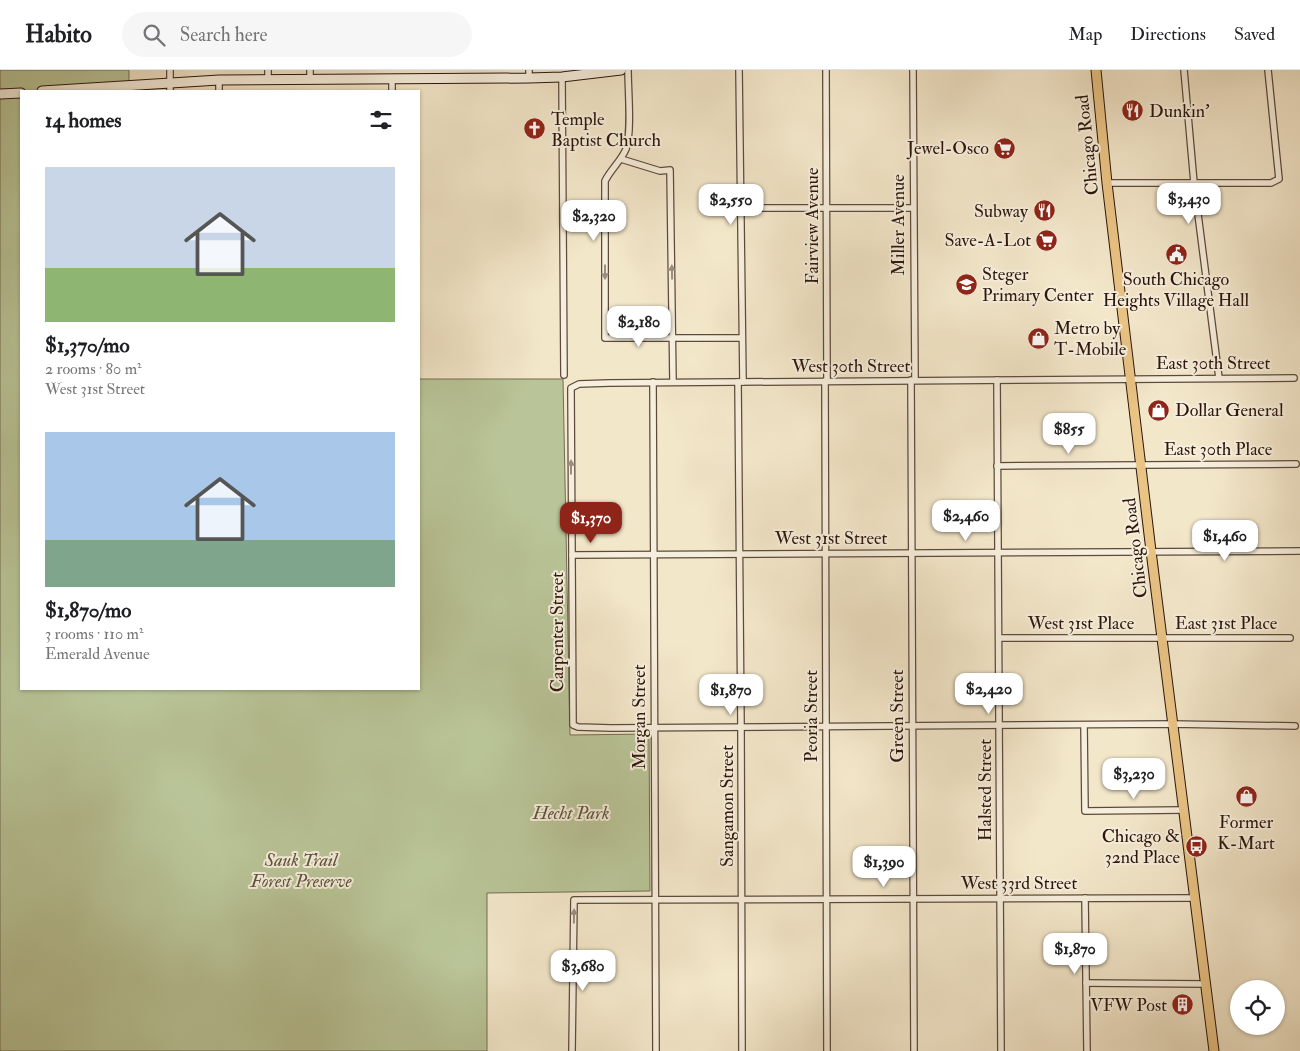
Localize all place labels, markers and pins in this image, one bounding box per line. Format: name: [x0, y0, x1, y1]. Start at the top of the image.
restaurant icon: Dunkin': [1121, 99, 1145, 123]
place label: Dunkin': [1149, 100, 1210, 123]
place label: Temple Baptist Church: [551, 108, 661, 152]
church icon: Temple Baptist Church: [523, 117, 547, 141]
supermarket icon: Jewel-Osco: [993, 136, 1017, 160]
place label: Jewel-Osco: [906, 137, 989, 160]
pin: $3,430: [1148, 182, 1230, 225]
pin: $2,550: [690, 184, 772, 226]
restaurant icon: Subway: [1032, 199, 1056, 223]
pin: $2,320: [553, 200, 635, 242]
place label: Subway: [974, 200, 1029, 223]
supermarket icon: Save-A-Lot: [1035, 228, 1059, 252]
place label: Save-A-Lot: [944, 229, 1031, 252]
public building icon: South Chicago Heights Village Hall: [1164, 242, 1188, 266]
place label: Steger Primary Center: [982, 263, 1094, 307]
place label: South Chicago Heights Village Hall: [1103, 268, 1250, 312]
school or university icon: Steger Primary Center: [954, 272, 978, 296]
pin: $2,180: [598, 306, 680, 348]
place label: Metro by T-Mobile: [1054, 317, 1127, 361]
shop icon: Metro by T-Mobile: [1026, 326, 1050, 350]
shop icon: Dollar General: [1147, 398, 1171, 422]
place label: Dollar General: [1175, 399, 1284, 422]
pin: $855: [1039, 412, 1099, 455]
pin: $2,460: [925, 500, 1007, 542]
pin: $1,370: [550, 502, 632, 544]
pin: $1,460: [1184, 520, 1266, 562]
pin: $2,420: [948, 672, 1030, 715]
pin: $1,870: [690, 674, 772, 716]
pin: $3,230: [1093, 758, 1175, 800]
shop icon: Former K-Mart: [1234, 785, 1258, 809]
place label: Former K-Mart: [1217, 811, 1275, 855]
place label: Chicago & 32nd Place: [1102, 825, 1180, 869]
bus stop icon: Chicago & 32nd Place: [1184, 834, 1208, 858]
pin: $1,390: [843, 846, 925, 888]
pin: $1,870: [1034, 932, 1116, 975]
pin: $3,680: [542, 950, 624, 992]
building icon: VFW Post: [1171, 993, 1195, 1017]
place label: VFW Post: [1090, 994, 1167, 1017]

